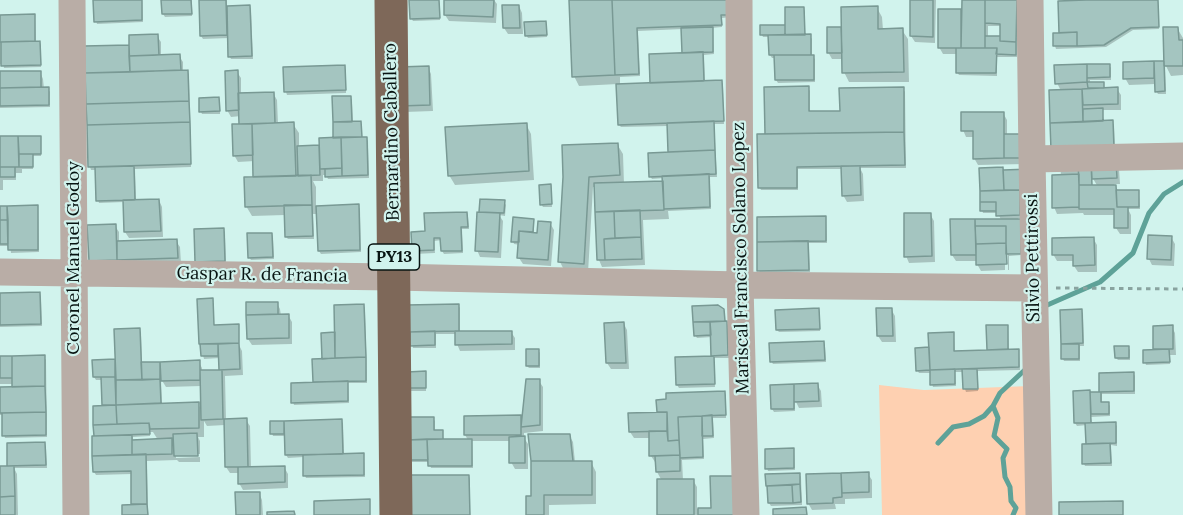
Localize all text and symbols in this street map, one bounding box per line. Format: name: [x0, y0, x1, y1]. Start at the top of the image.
street label: Bernardino Caballero: [380, 43, 404, 221]
street label: Mariscal Francisco Solano Lopez: [728, 122, 754, 394]
street label: Coronel Manuel Godoy: [63, 161, 85, 355]
street label: Silvio Pettirossi: [1021, 193, 1045, 323]
road number: PY13: [368, 244, 420, 270]
street label: Gaspar R. de Francia: [176, 263, 348, 287]

